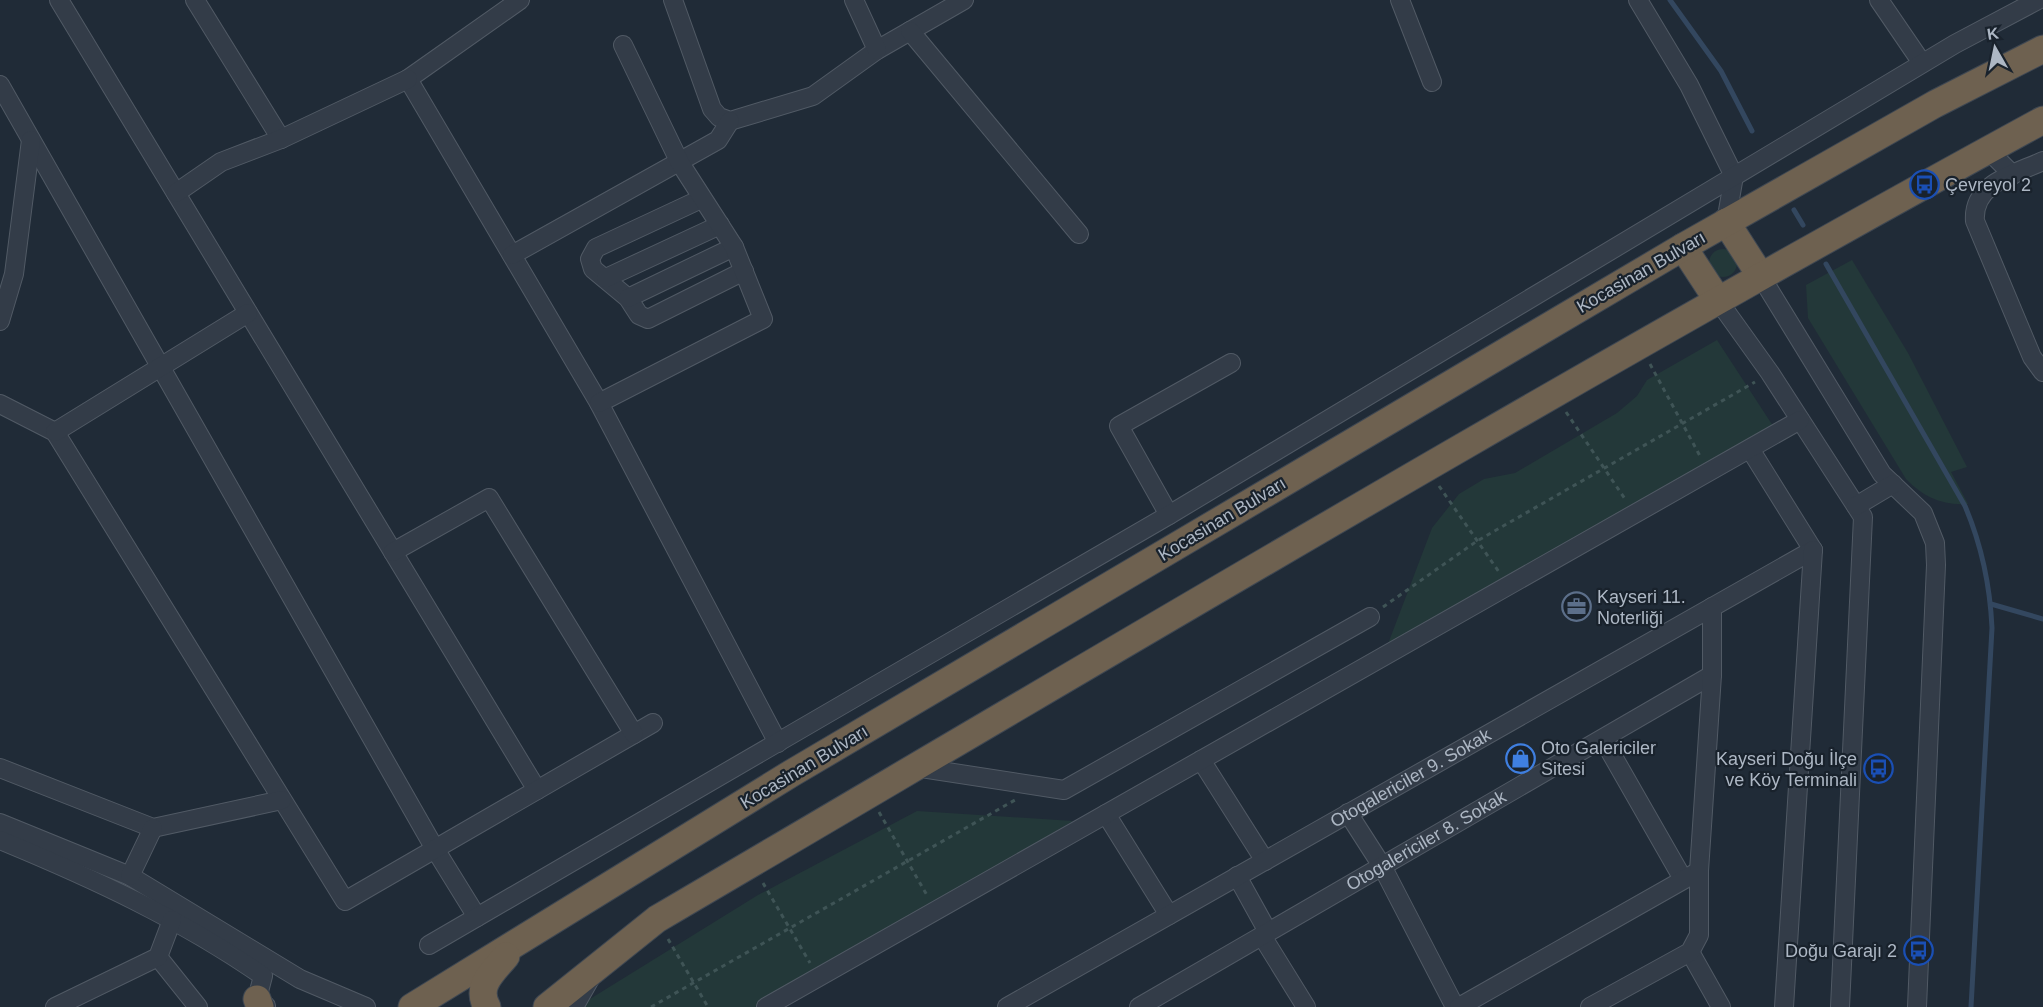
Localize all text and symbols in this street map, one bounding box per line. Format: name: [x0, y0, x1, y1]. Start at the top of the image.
north arrow: [1965, 18, 2025, 78]
text: K: [1986, 24, 2000, 43]
bus stop icon: Çevreyol 2: [1908, 169, 1940, 201]
place label: Çevreyol 2: [1945, 175, 2031, 195]
street label: Kocasinan Bulvarı: [1573, 227, 1709, 317]
street label: Kocasinan Bulvarı: [1155, 473, 1289, 565]
place label: Kayseri 11. Noterliği: [1597, 587, 1686, 628]
office icon: Kayseri 11. Noterliği: [1560, 591, 1592, 623]
street label: Kocasinan Bulvarı: [737, 721, 871, 813]
street label: Otogalericiler 9. Sokak: [1327, 724, 1495, 832]
place label: Oto Galericiler Sitesi: [1541, 738, 1656, 779]
shop icon: Oto Galericiler Sitesi: [1504, 742, 1536, 774]
place label: Kayseri Doğu İlçe ve Köy Terminali: [1716, 749, 1857, 790]
bus stop icon: Kayseri Doğu İlçe ve Köy Terminali: [1862, 753, 1894, 785]
street label: Otogalericiler 8. Sokak: [1343, 786, 1511, 895]
bus stop icon: Doğu Garajı 2: [1902, 935, 1934, 967]
place label: Doğu Garajı 2: [1785, 941, 1897, 961]

